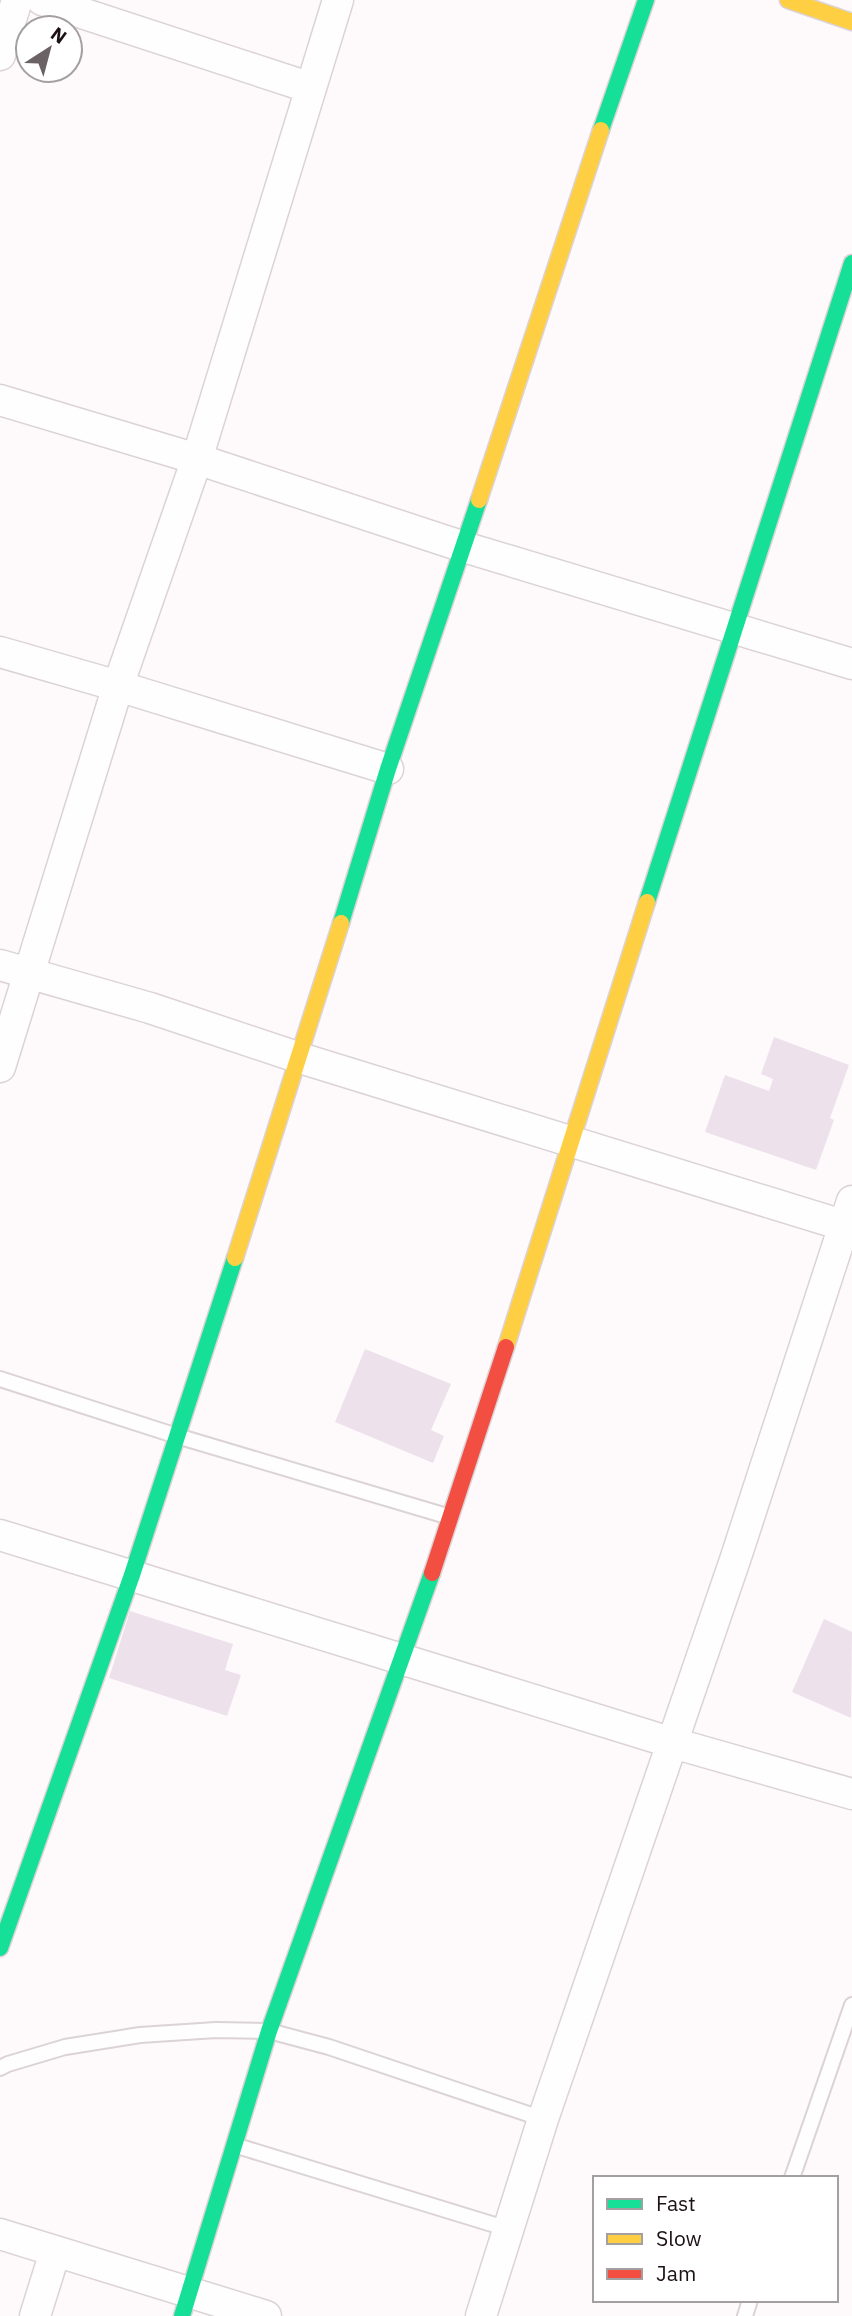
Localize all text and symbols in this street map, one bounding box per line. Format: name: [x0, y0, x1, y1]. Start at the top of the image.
north arrow: [14, 14, 84, 84]
text: N: [46, 21, 72, 49]
legend: [593, 2176, 838, 2302]
text: Fast: [656, 2189, 696, 2217]
text: Slow: [656, 2224, 702, 2252]
text: Jam: [656, 2259, 696, 2287]

